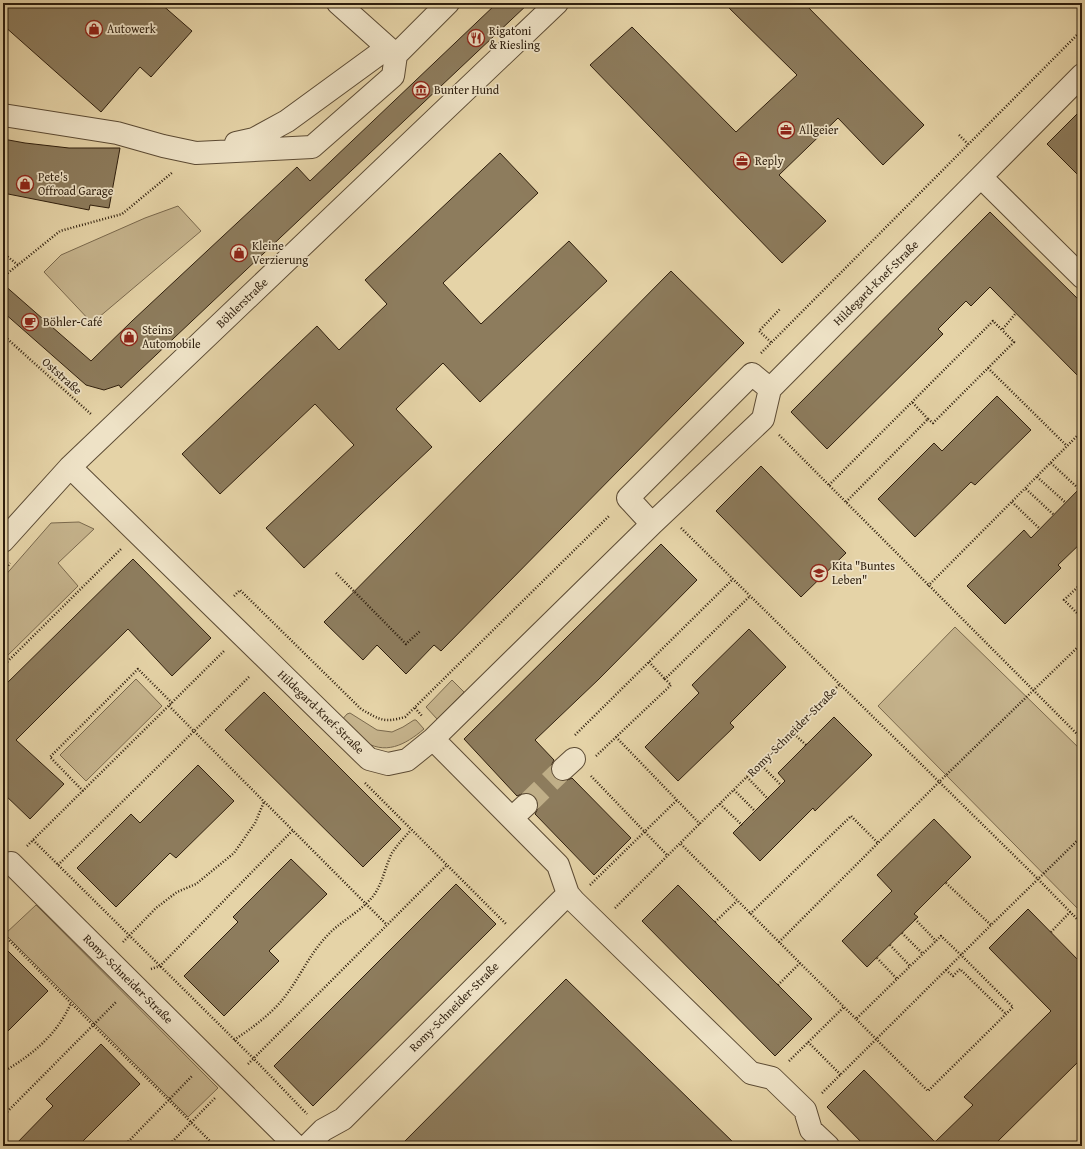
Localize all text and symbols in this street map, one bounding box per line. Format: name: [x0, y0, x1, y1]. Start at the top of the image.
shop icon: Autowerk: [84, 19, 104, 39]
place label: Autowerk: [107, 20, 157, 37]
place label: Rigatoni & Riesling: [489, 22, 540, 53]
restaurant icon: Rigatoni & Riesling: [466, 28, 486, 48]
museum icon: Bunter Hund: [411, 80, 431, 100]
place label: Bunter Hund: [434, 81, 500, 98]
office icon: Allgeier: [776, 120, 796, 140]
place label: Allgeier: [799, 121, 839, 138]
office icon: Reply: [732, 151, 752, 171]
place label: Reply: [755, 152, 783, 169]
place label: Pete's Offroad Garage: [38, 168, 114, 199]
shop icon: Pete's Offroad Garage: [15, 174, 35, 194]
street label: Hildegard-Knef-Straße: [829, 236, 922, 329]
place label: Kleine Verzierung: [252, 237, 308, 268]
shop icon: Kleine Verzierung: [229, 243, 249, 263]
street label: Böhlerstraße: [212, 273, 271, 332]
cafe icon: Böhler-Café: [20, 312, 40, 332]
place label: Böhler-Café: [43, 313, 103, 330]
place label: Steins Automobile: [142, 321, 201, 352]
shop icon: Steins Automobile: [119, 327, 139, 347]
street label: Oststraße: [39, 353, 86, 398]
place label: Kita "Buntes Leben": [832, 557, 895, 588]
school or university icon: Kita "Buntes Leben": [809, 563, 829, 583]
street label: Hildegard-Knef-Straße: [274, 666, 369, 758]
street label: Romy-Schneider-Straße: [743, 683, 841, 780]
street label: Romy-Schneider-Straße: [80, 930, 177, 1028]
street label: Romy-Schneider-Straße: [405, 958, 503, 1055]

